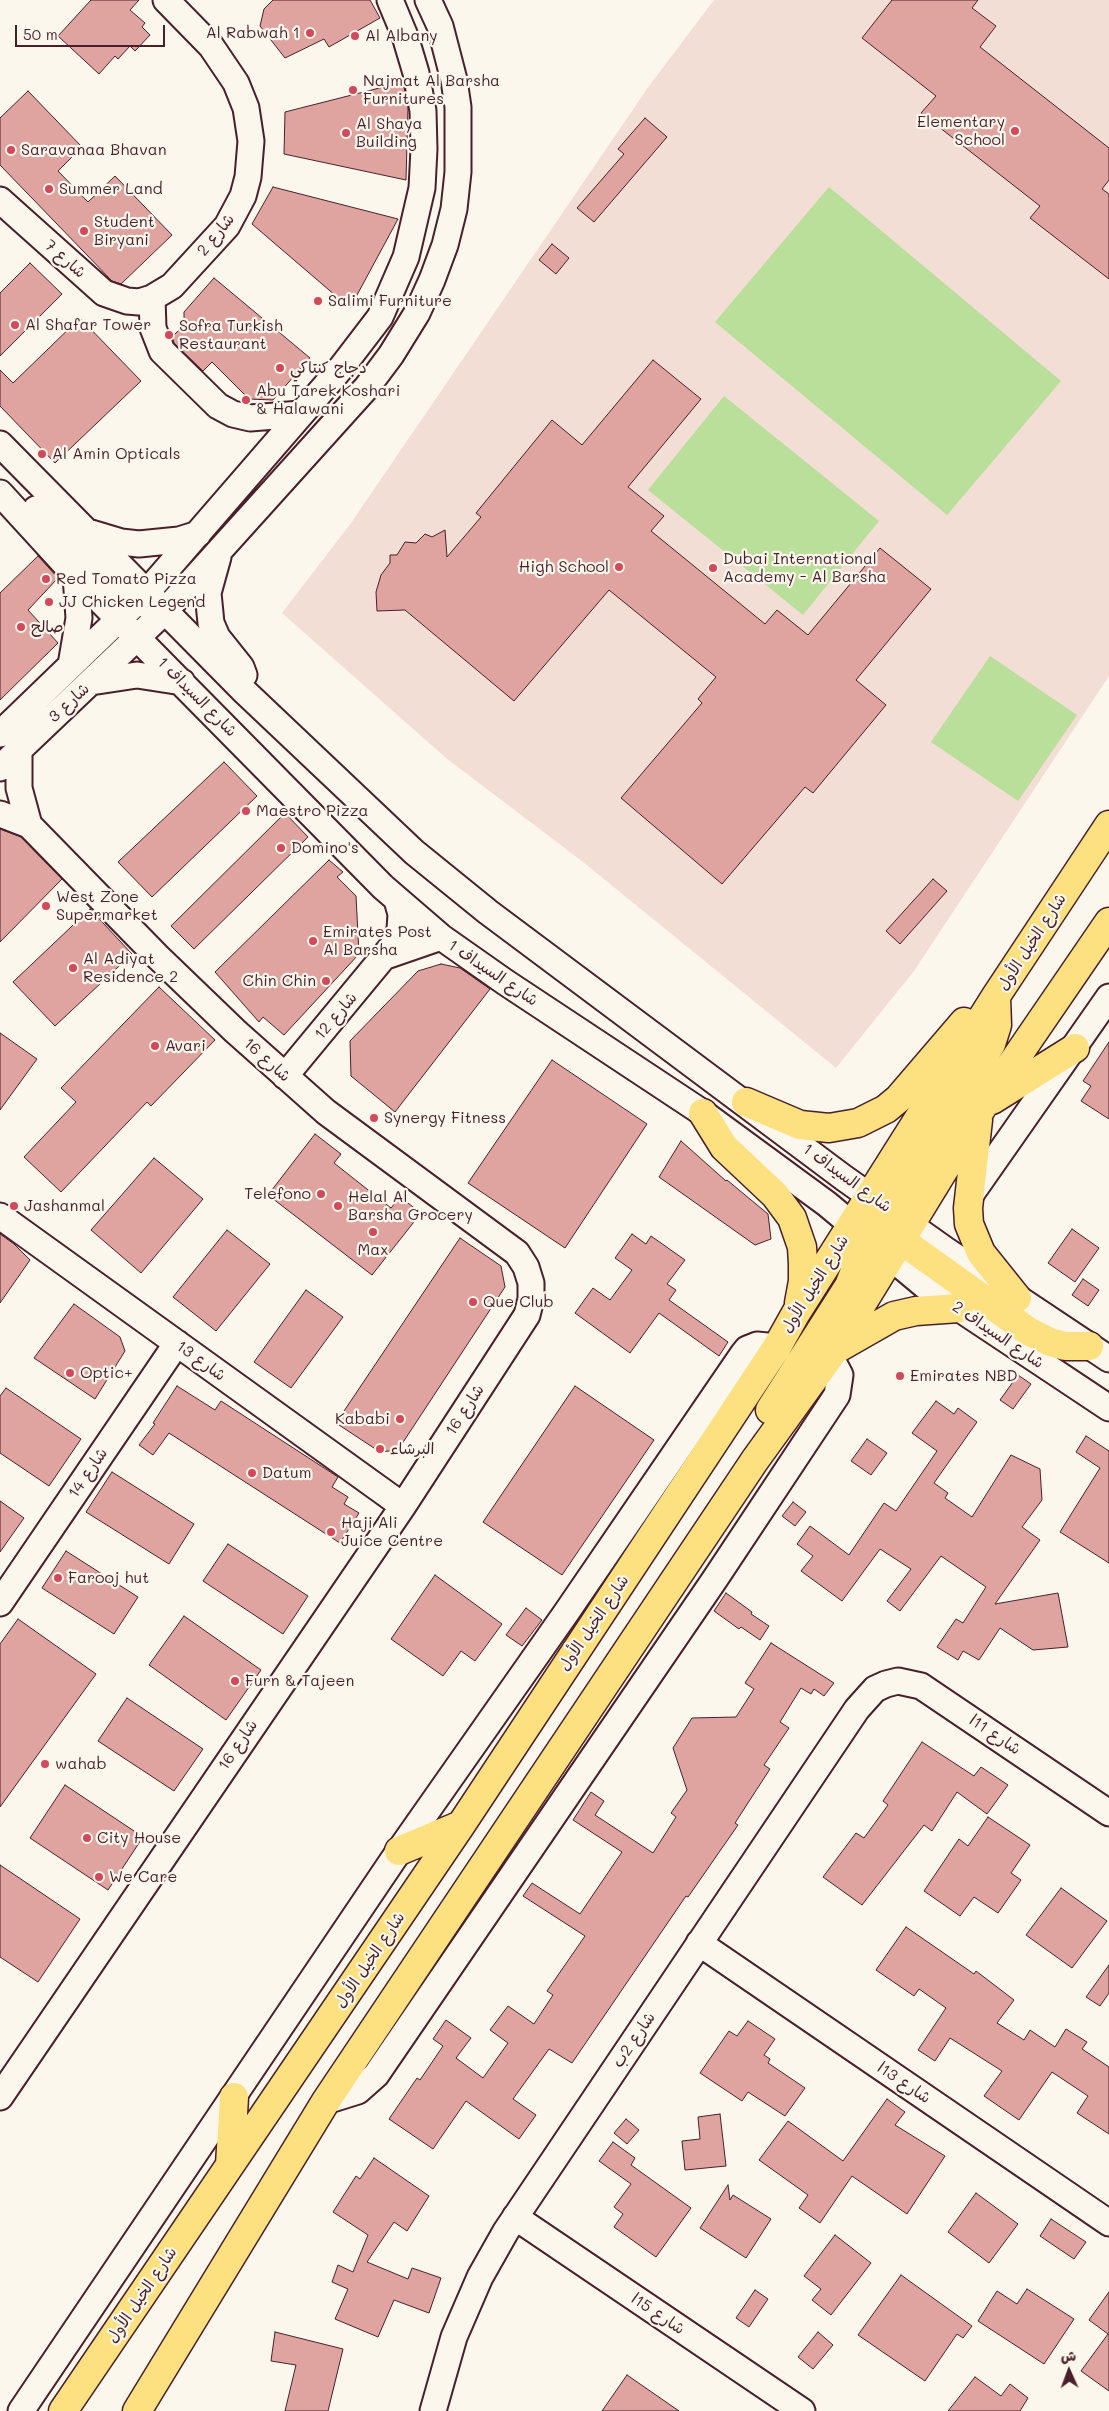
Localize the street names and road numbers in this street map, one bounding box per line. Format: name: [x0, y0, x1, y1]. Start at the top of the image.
street label: شارع 2: [193, 210, 239, 260]
street label: شارع 7: [40, 236, 90, 282]
street label: شارع السيداف 1: [153, 653, 241, 741]
street label: شارع 3: [44, 679, 94, 727]
street label: شارع الخيل الأول: [994, 890, 1070, 994]
street label: شارع السيداف 1: [444, 936, 542, 1010]
street label: شارع 12: [311, 988, 361, 1044]
street label: شارع 16: [240, 1034, 294, 1086]
street label: شارع السيداف 1: [799, 1139, 895, 1217]
street label: شارع الخيل الأول: [777, 1232, 853, 1336]
street label: شارع السيداف 2: [949, 1297, 1047, 1373]
street label: شارع 13: [173, 1337, 229, 1385]
street label: شارع 16: [442, 1381, 488, 1439]
street label: شارع 14: [64, 1444, 112, 1502]
street label: شارع الخيل الأول: [555, 1571, 633, 1675]
street label: شارع 11ا: [966, 1711, 1024, 1759]
street label: شارع 16: [214, 1716, 262, 1774]
street label: شارع الخيل الأول: [331, 1908, 409, 2012]
street label: شارع 2ب: [609, 2009, 659, 2071]
street label: شارع 13ا: [874, 2058, 934, 2108]
street label: شارع الخيل الأول: [103, 2243, 181, 2347]
street label: شارع 15ا: [628, 2289, 688, 2339]

